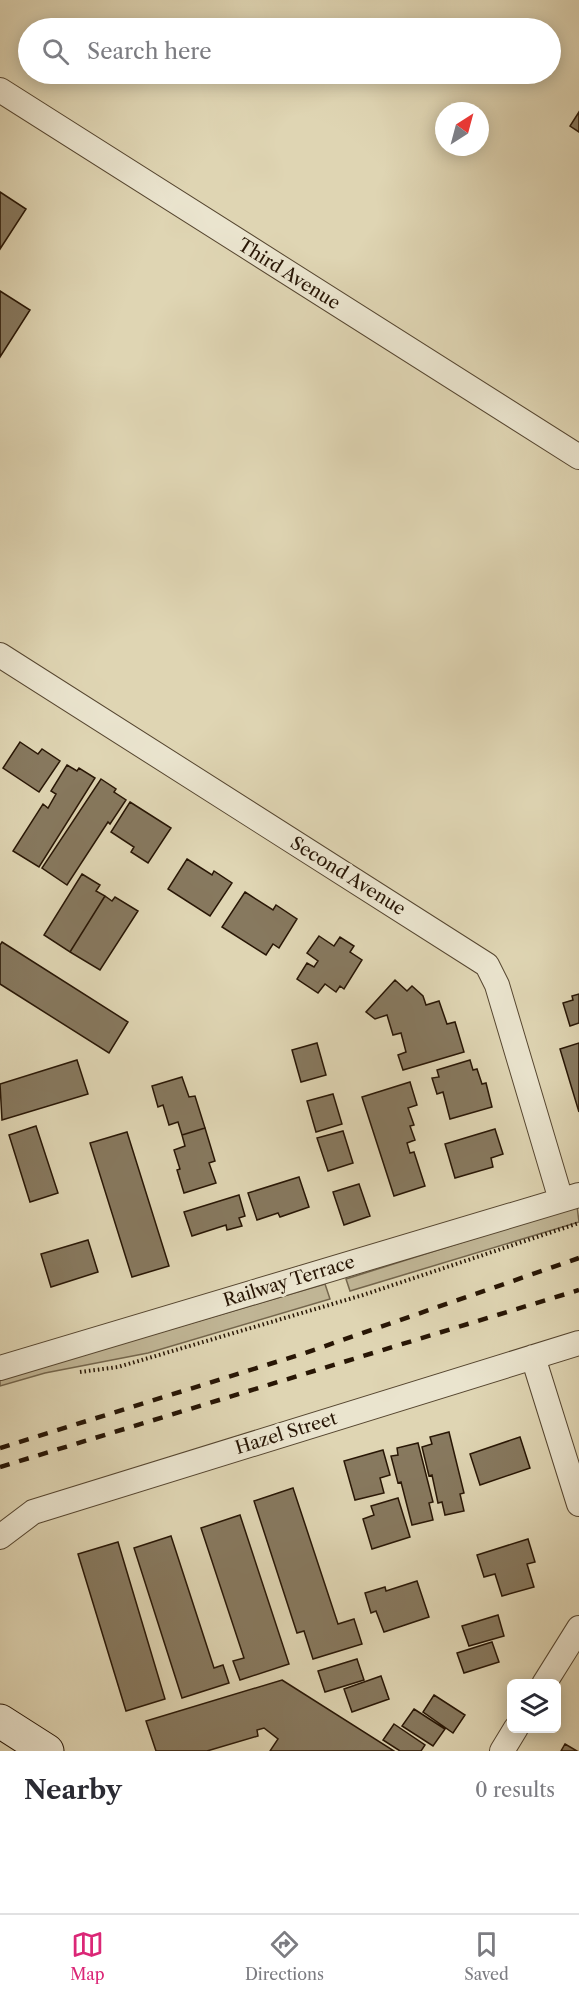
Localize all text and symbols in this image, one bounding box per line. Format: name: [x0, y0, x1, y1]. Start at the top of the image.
search box: [18, 18, 561, 84]
icon: search: [39, 35, 72, 68]
text: Search here: [87, 38, 212, 65]
north arrow: [435, 102, 489, 156]
street label: Third Avenue: [234, 234, 344, 314]
street label: Second Avenue: [286, 832, 410, 920]
street label: Railway Terrace: [221, 1251, 357, 1311]
street label: Hazel Street: [232, 1407, 340, 1459]
map controls: [507, 1679, 561, 1733]
button: layers: [507, 1679, 561, 1733]
text: Nearby: [24, 1774, 122, 1806]
text: 0 results: [475, 1778, 555, 1802]
tab: Map: [70, 1928, 105, 1984]
tab: Directions: [245, 1928, 324, 1984]
tab: Saved: [464, 1928, 509, 1984]

